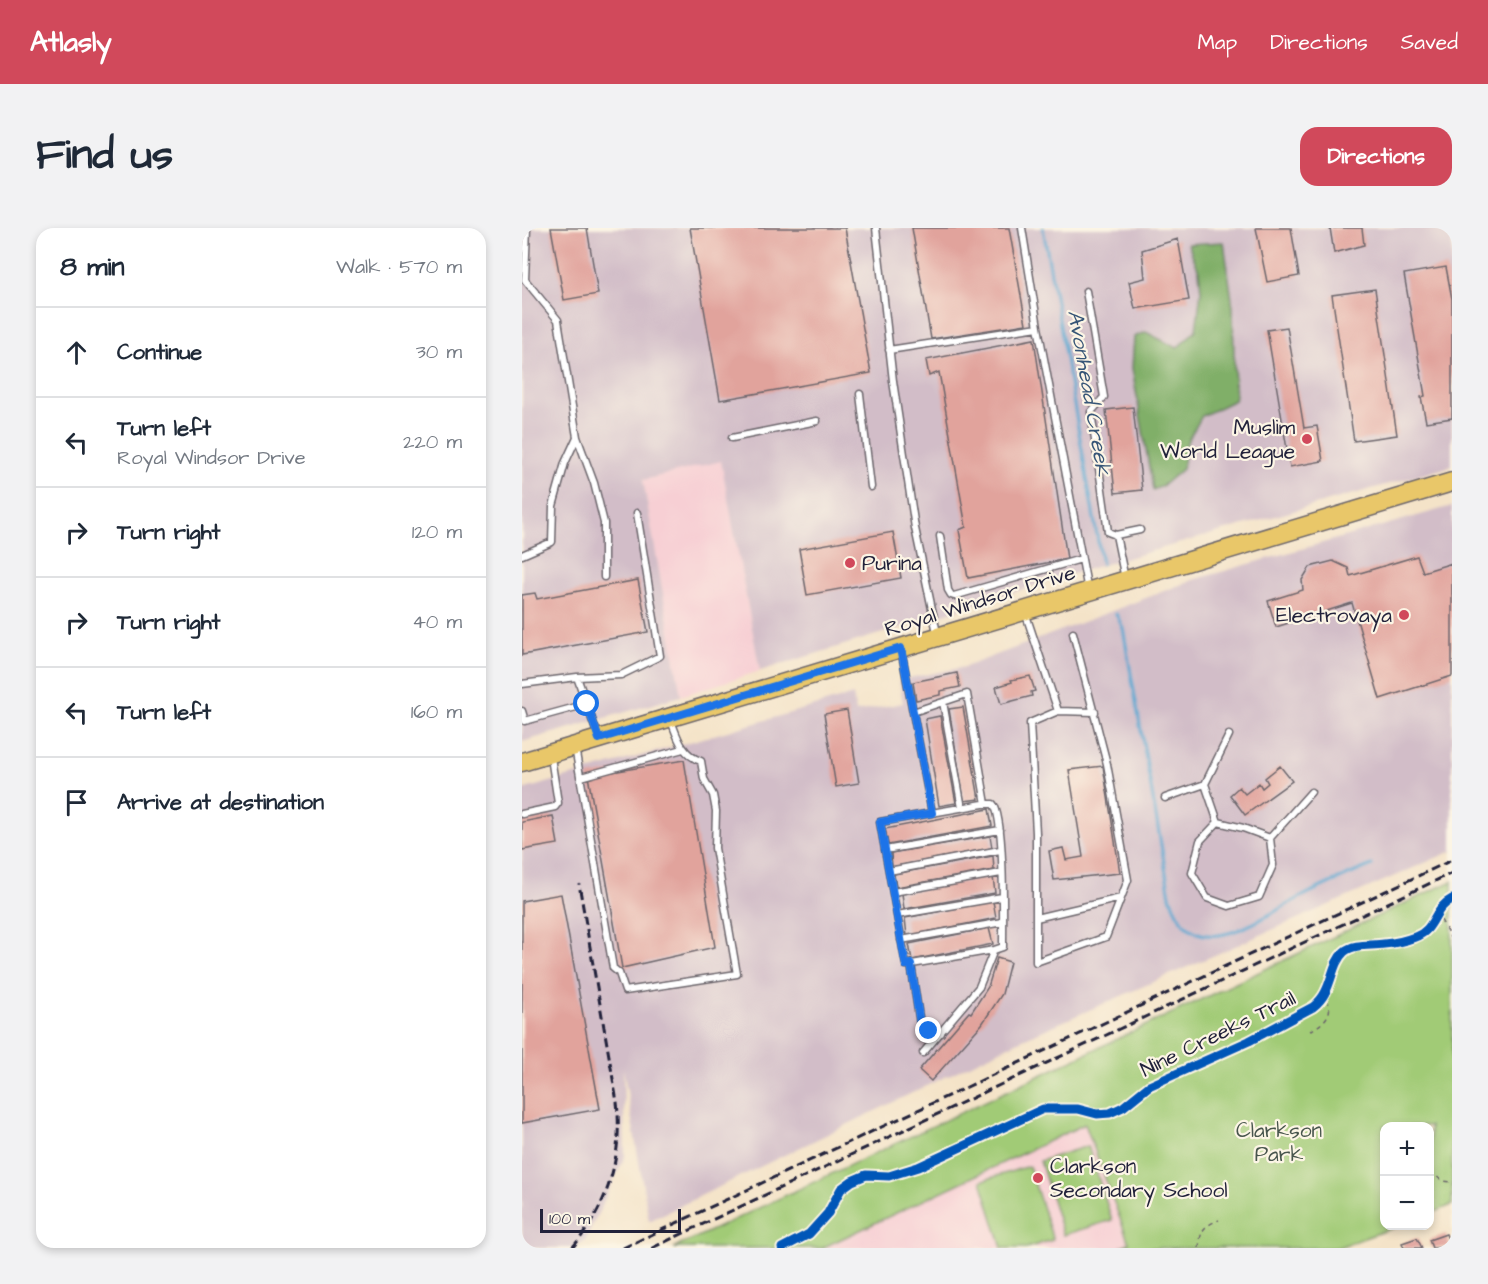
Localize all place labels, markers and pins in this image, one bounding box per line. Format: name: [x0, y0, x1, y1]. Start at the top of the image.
place label: Muslim World League: [1160, 413, 1296, 468]
marker: Muslim World League: [1300, 432, 1314, 446]
place label: Purina: [862, 549, 922, 578]
marker: Purina: [843, 556, 857, 570]
place label: Electrovaya: [1276, 601, 1392, 632]
marker: Electrovaya: [1397, 608, 1411, 622]
place label: Clarkson Secondary School: [1050, 1152, 1228, 1207]
marker: Clarkson Secondary School: [1031, 1171, 1045, 1185]

